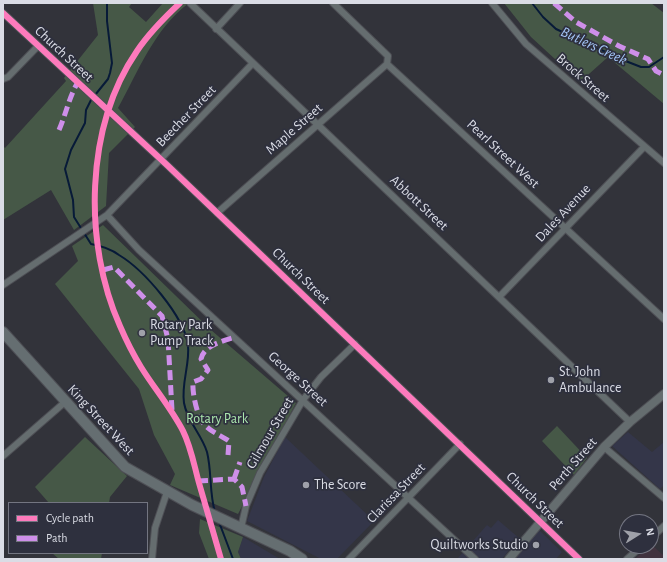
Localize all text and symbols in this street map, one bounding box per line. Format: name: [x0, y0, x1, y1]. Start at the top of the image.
street label: Church Street: [31, 23, 97, 85]
water label: Butlers Creek: [558, 23, 630, 69]
street label: Brock Street: [553, 50, 613, 106]
street label: Beecher Street: [152, 82, 220, 150]
street label: Maple Street: [262, 100, 326, 158]
street label: Pearl Street West: [463, 116, 543, 192]
street label: Abbott Street: [386, 172, 452, 234]
street label: Dales Avenue: [532, 180, 594, 246]
street label: Church Street: [269, 244, 333, 308]
place label: Rotary Park Pump Track: [150, 317, 213, 350]
marker: Rotary Park Pump Track: [137, 328, 147, 338]
street label: George Street: [265, 348, 331, 410]
place label: St. John Ambulance: [559, 364, 621, 396]
marker: St. John Ambulance: [546, 375, 556, 385]
street label: King Street West: [64, 381, 138, 459]
street label: Gilmour Street: [243, 394, 297, 472]
park label: Rotary Park: [186, 411, 248, 427]
street label: Perth Street: [545, 434, 601, 494]
street label: Clarissa Street: [363, 459, 429, 527]
street label: Church Street: [503, 468, 567, 532]
place label: The Score: [314, 477, 366, 493]
marker: The Score: [301, 480, 311, 490]
legend: [8, 502, 148, 554]
text: Cycle path: [46, 512, 94, 524]
north arrow: [619, 514, 659, 554]
text: N: [644, 527, 656, 537]
text: Path: [46, 532, 68, 544]
place label: Quiltworks Studio: [431, 537, 528, 553]
marker: Quiltworks Studio: [531, 540, 541, 550]

